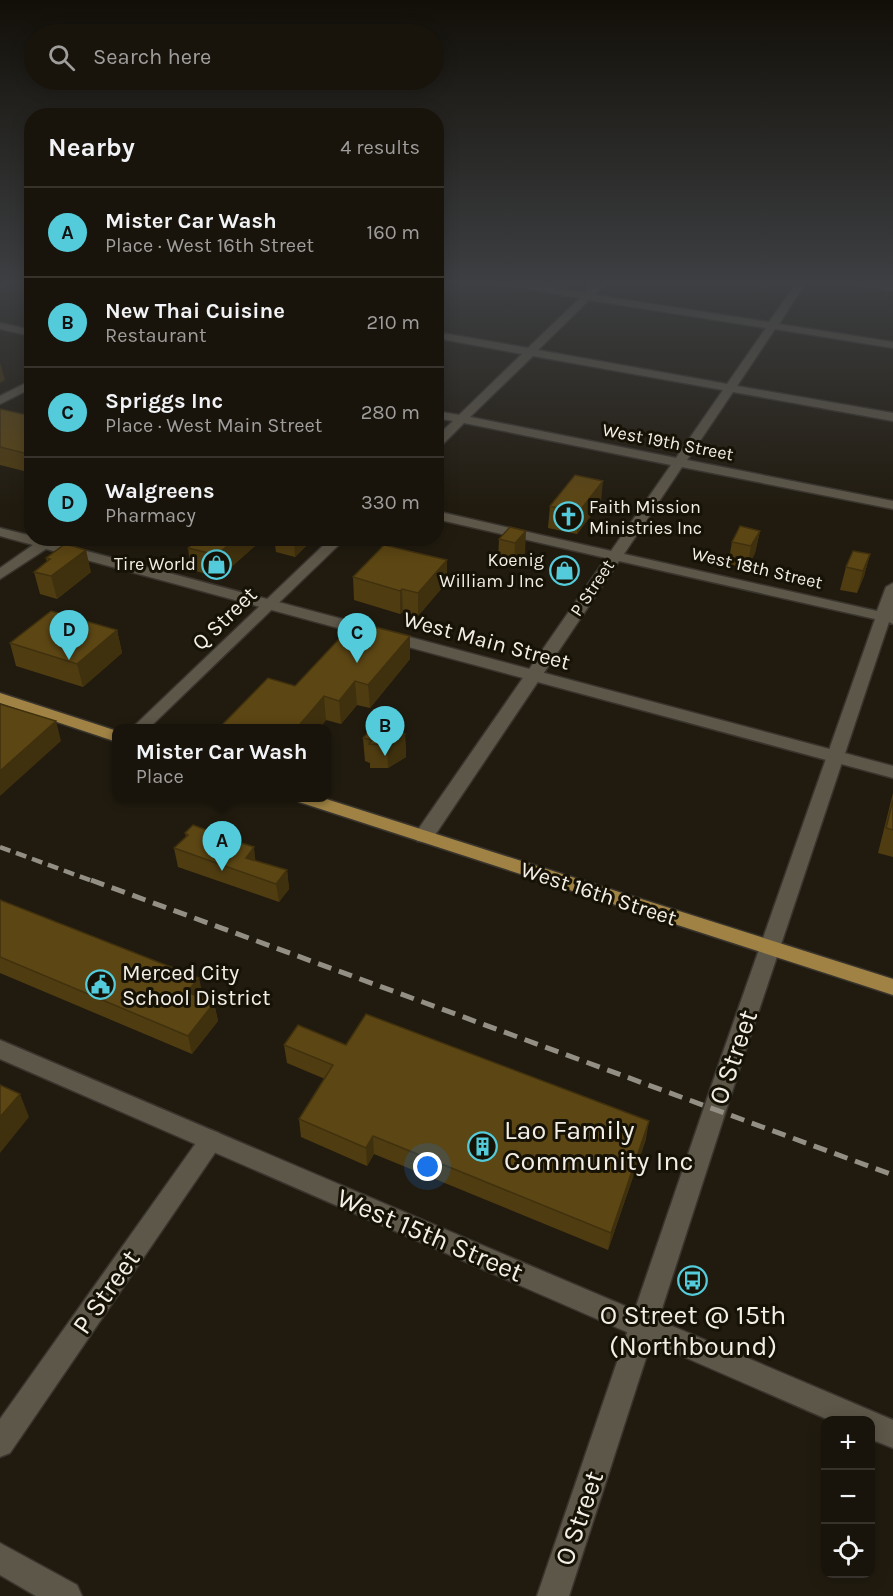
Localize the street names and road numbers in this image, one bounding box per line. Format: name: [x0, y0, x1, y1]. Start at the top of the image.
street label: West 19th Street: [601, 419, 736, 466]
street label: West 18th Street: [689, 542, 825, 594]
street label: P Street: [565, 555, 619, 621]
street label: Q Street: [187, 582, 262, 656]
street label: West Main Street: [401, 606, 573, 676]
street label: West 16th Street: [517, 857, 680, 931]
street label: O Street: [702, 1005, 764, 1109]
street label: West 15th Street: [332, 1181, 528, 1289]
street label: P Street: [66, 1244, 146, 1340]
street label: O Street: [548, 1466, 610, 1570]

